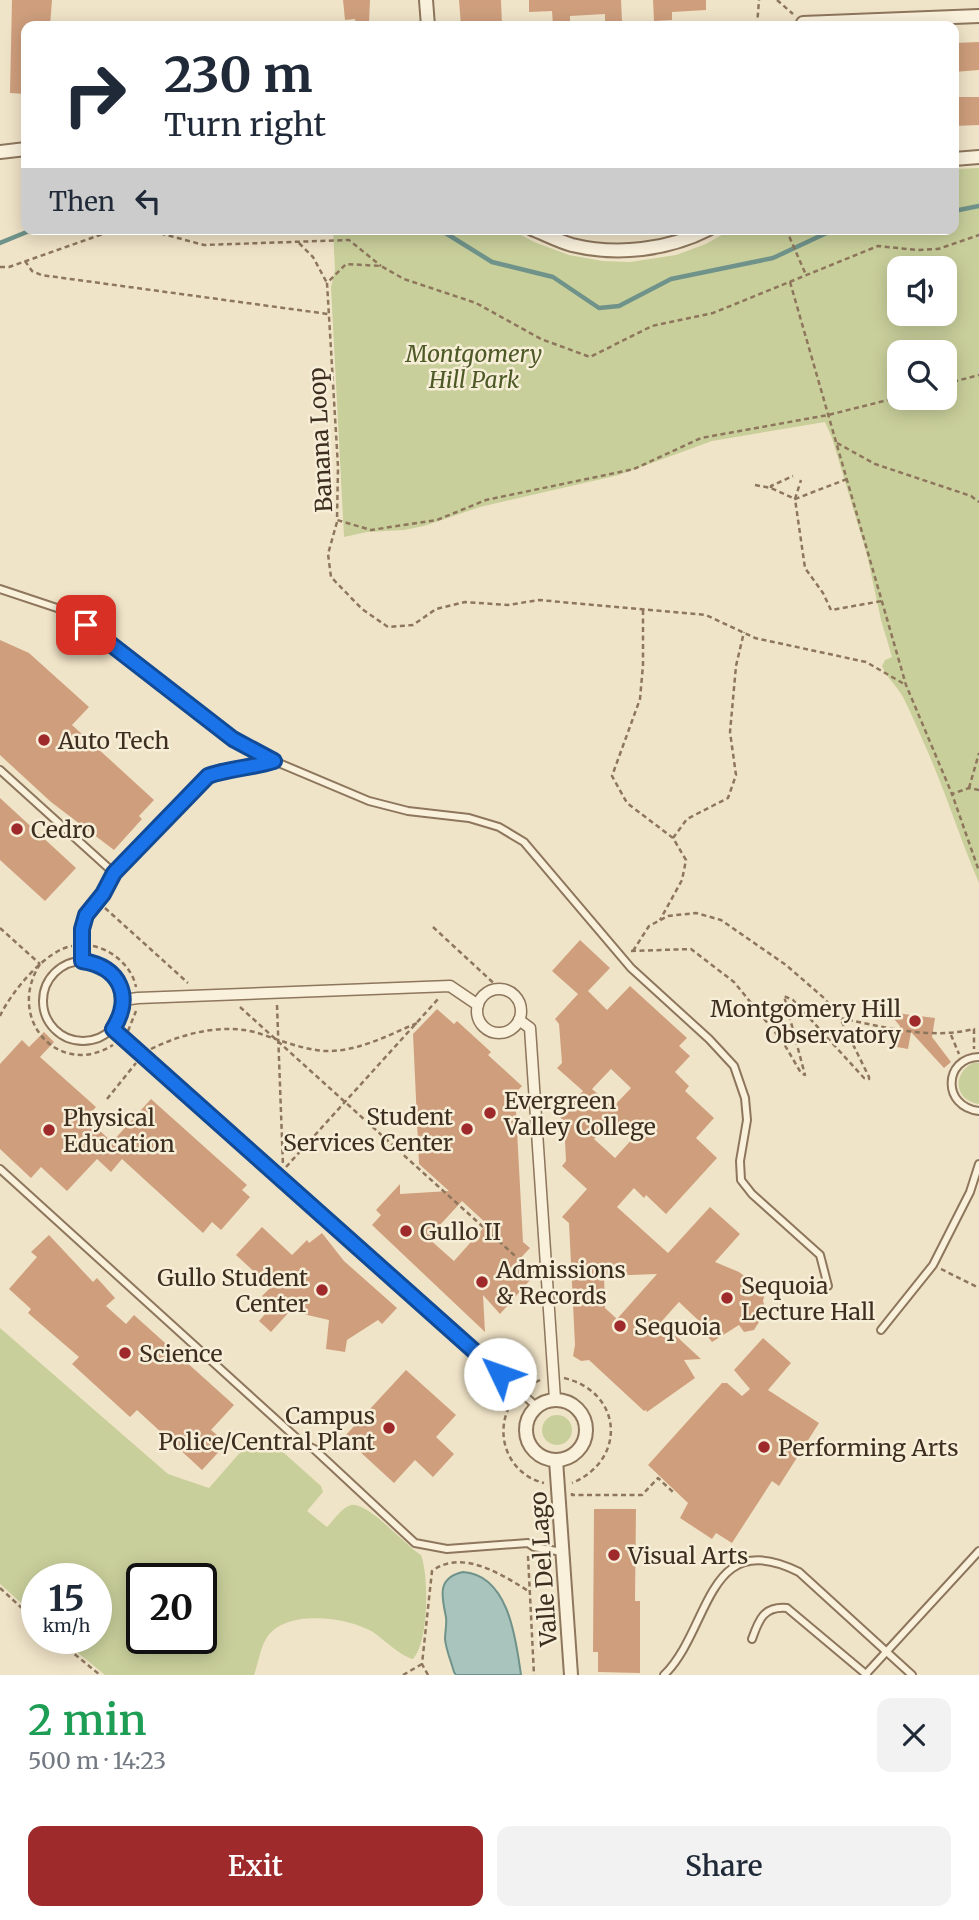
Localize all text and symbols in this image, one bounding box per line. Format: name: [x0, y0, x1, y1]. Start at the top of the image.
text: 230 m: [164, 44, 312, 105]
icon: right: [49, 49, 140, 140]
text: Turn right: [164, 105, 326, 145]
icon: left: [129, 182, 167, 220]
text: Then: [49, 185, 115, 218]
map controls: [887, 256, 957, 410]
button: sound: [887, 256, 957, 326]
park label: Montgomery Hill Park: [405, 339, 542, 394]
button: search: [887, 340, 957, 410]
street label: Banana Loop: [302, 367, 338, 513]
pin: [56, 595, 116, 655]
icon: arrive: [67, 606, 105, 644]
place label: Auto Tech: [57, 726, 169, 755]
marker: Auto Tech: [36, 732, 52, 748]
place label: Cedro: [31, 815, 95, 844]
marker: Cedro: [9, 821, 25, 837]
place label: Montgomery Hill Observatory: [710, 994, 902, 1049]
marker: Montgomery Hill Observatory: [907, 1013, 923, 1029]
place label: Evergreen Valley College: [503, 1086, 656, 1141]
place label: Student Services Center: [283, 1102, 453, 1157]
place label: Physical Education: [63, 1103, 175, 1158]
marker: Evergreen Valley College: [482, 1105, 498, 1121]
marker: Student Services Center: [459, 1121, 475, 1137]
marker: Physical Education: [41, 1122, 57, 1138]
place label: Gullo II: [420, 1217, 501, 1246]
marker: Gullo II: [398, 1223, 414, 1239]
place label: Admissions & Records: [495, 1255, 626, 1310]
place label: Gullo Student Center: [157, 1263, 308, 1318]
place label: Sequoia Lecture Hall: [741, 1271, 875, 1326]
marker: Admissions & Records: [474, 1274, 490, 1290]
marker: Gullo Student Center: [314, 1282, 330, 1298]
marker: Sequoia Lecture Hall: [719, 1290, 735, 1306]
place label: Sequoia: [634, 1312, 721, 1341]
marker: Sequoia: [612, 1318, 628, 1334]
position arrow: [463, 1337, 537, 1411]
place label: Science: [139, 1339, 223, 1368]
marker: Science: [117, 1345, 133, 1361]
place label: Campus Police/Central Plant: [158, 1401, 375, 1456]
marker: Campus Police/Central Plant: [381, 1420, 397, 1436]
place label: Performing Arts: [778, 1433, 958, 1462]
marker: Performing Arts: [756, 1439, 772, 1455]
street label: Valle Del Lago: [523, 1491, 563, 1648]
place label: Visual Arts: [627, 1541, 748, 1570]
marker: Visual Arts: [606, 1547, 622, 1563]
speed limit sign: 20: [126, 1563, 217, 1654]
text: 15: [49, 1577, 84, 1621]
text: km/h: [43, 1614, 90, 1637]
text: 2 min: [28, 1694, 147, 1746]
button: close: [877, 1698, 951, 1772]
text: 500 m · 14:23: [28, 1746, 166, 1775]
button: Exit: [28, 1826, 483, 1906]
button: Share: [497, 1826, 951, 1906]

